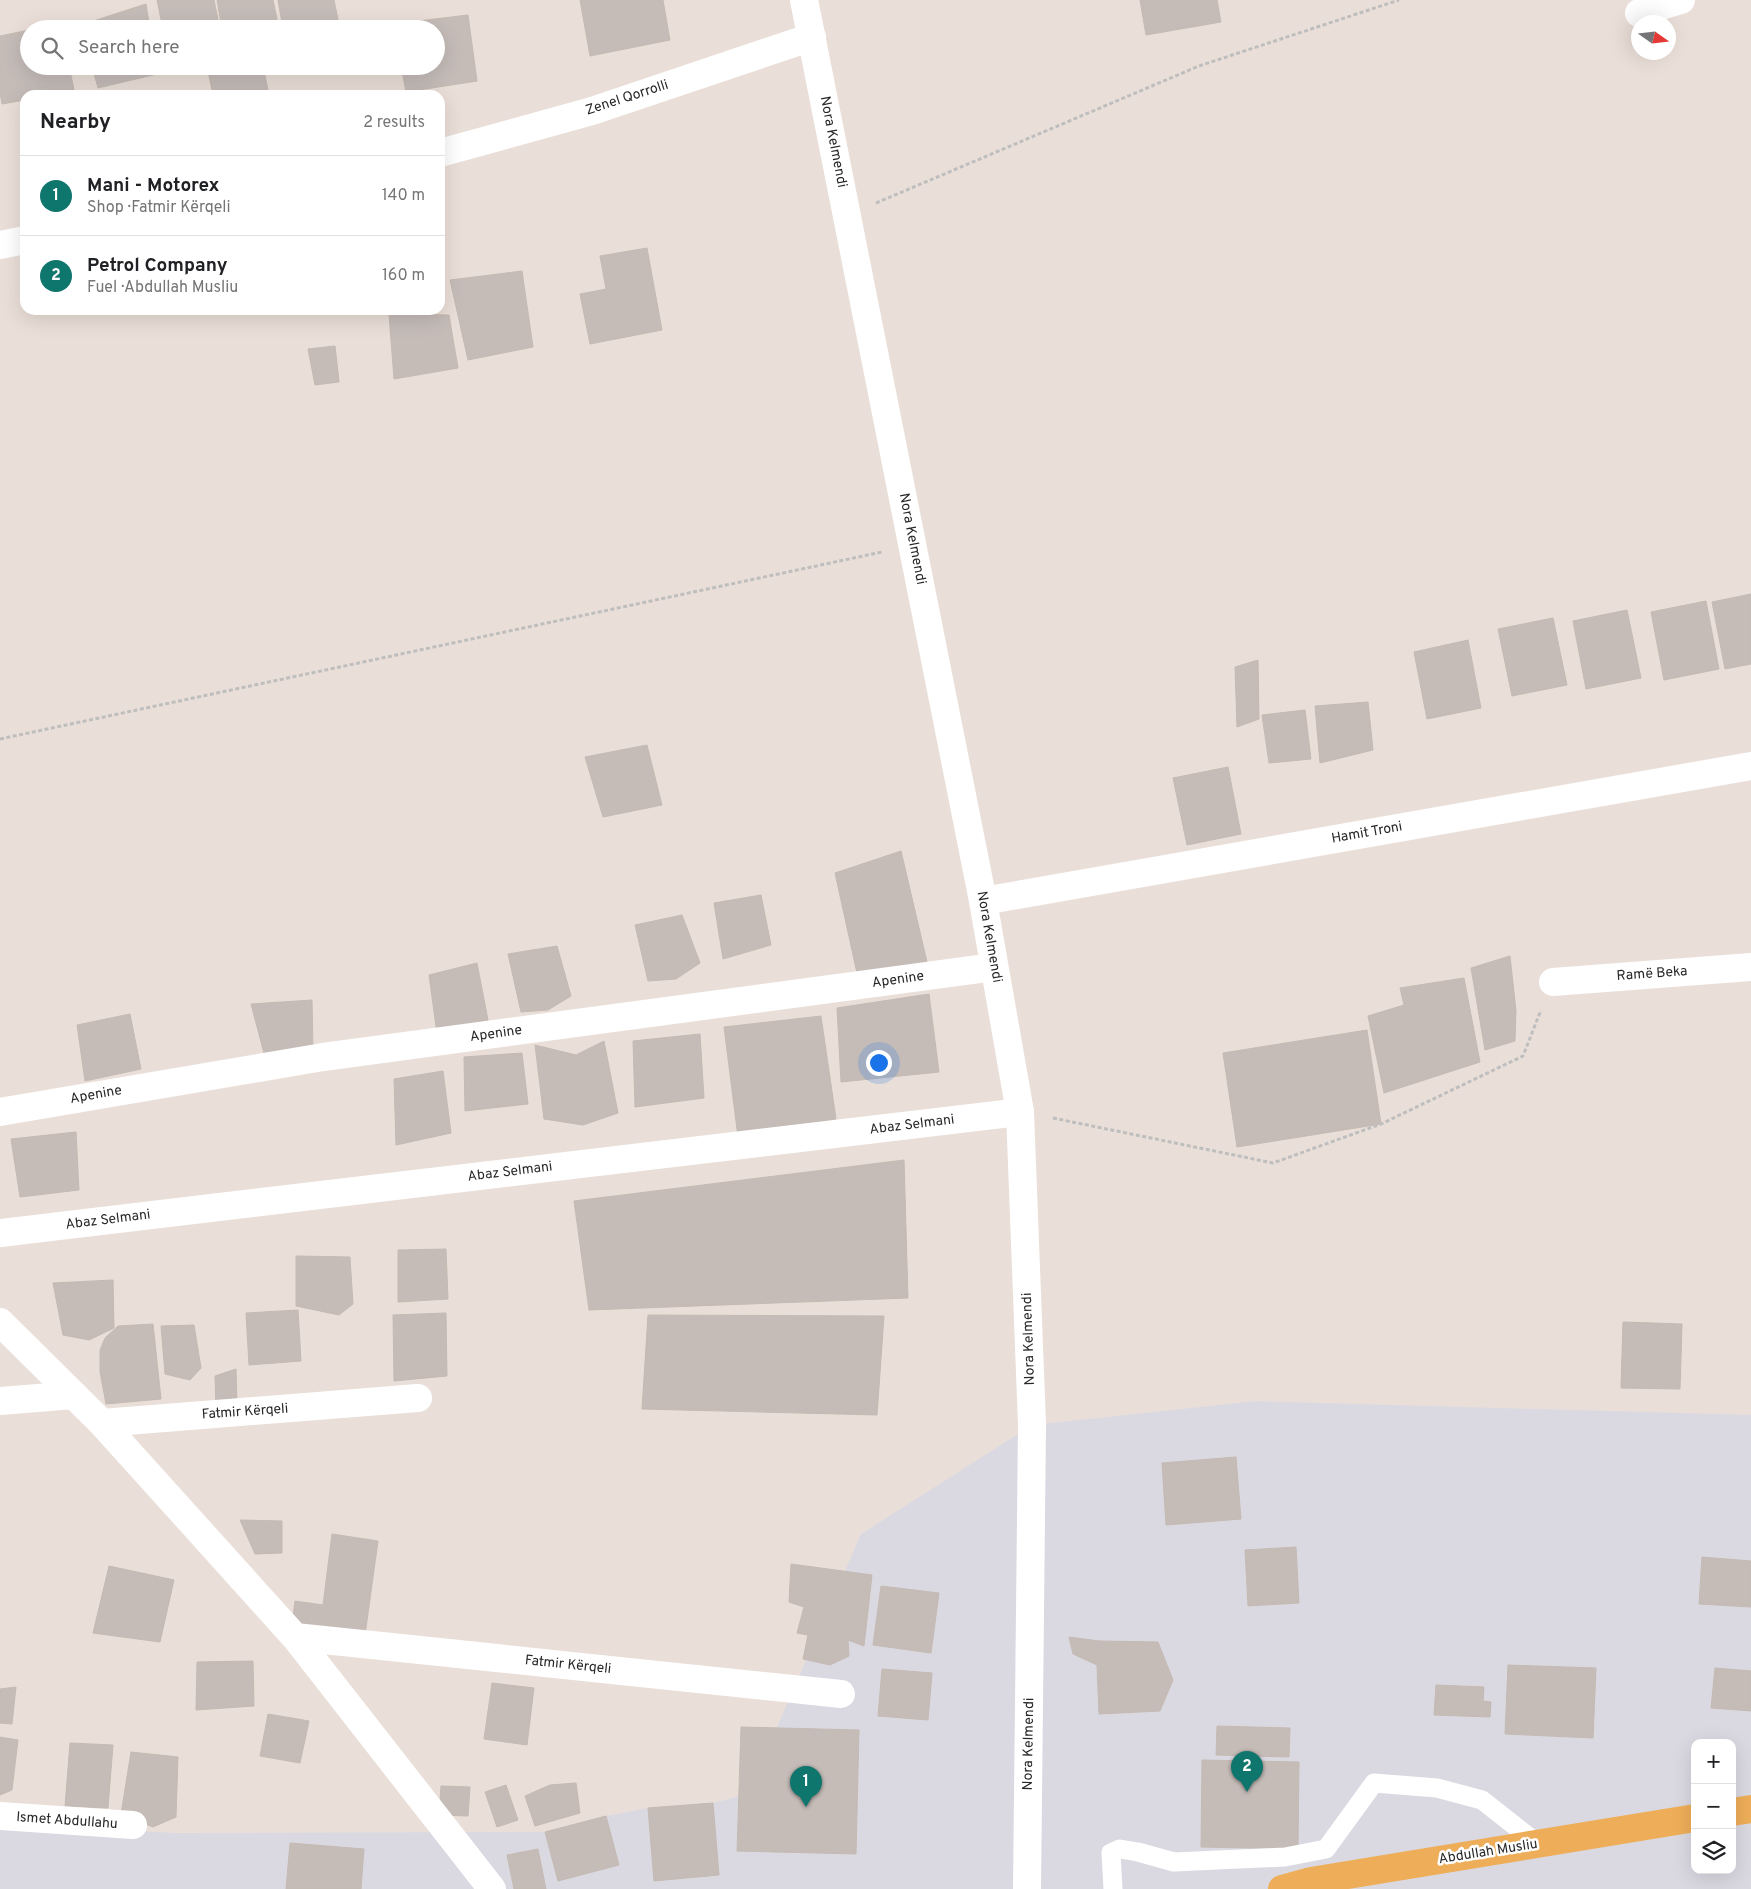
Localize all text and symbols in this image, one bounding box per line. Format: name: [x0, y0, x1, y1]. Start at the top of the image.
north arrow: [1631, 15, 1676, 60]
search box: [20, 20, 445, 75]
icon: search: [38, 34, 66, 62]
text: Search here: [78, 36, 180, 60]
street label: Zenel Qorrolli: [583, 77, 671, 119]
street label: Nora Kelmendi: [816, 95, 850, 189]
text: Nearby: [40, 109, 111, 136]
text: 2 results: [363, 113, 425, 133]
text: Mani - Motorex: [87, 174, 220, 198]
text: 1: [53, 186, 59, 206]
text: 140 m: [382, 186, 425, 206]
text: Shop · Fatmir Kërqeli: [87, 198, 231, 218]
text: Petrol Company: [87, 254, 228, 278]
text: 2: [51, 266, 61, 286]
text: 160 m: [382, 266, 425, 286]
text: Fuel · Abdullah Musliu: [87, 278, 238, 298]
street label: Nora Kelmendi: [895, 492, 929, 586]
street label: Hamit Troni: [1330, 818, 1404, 848]
street label: Nora Kelmendi: [973, 890, 1005, 984]
street label: Ramë Beka: [1616, 963, 1688, 985]
street label: Apenine: [871, 968, 925, 992]
street label: Apenine: [469, 1022, 523, 1046]
your location: [866, 1050, 892, 1076]
street label: Apenine: [69, 1082, 123, 1108]
street label: Abaz Selmani: [869, 1111, 955, 1139]
street label: Abaz Selmani: [467, 1158, 553, 1186]
street label: Abaz Selmani: [65, 1206, 151, 1234]
street label: Nora Kelmendi: [1019, 1292, 1039, 1386]
street label: Fatmir Kërqeli: [201, 1400, 289, 1424]
street label: Fatmir Kërqeli: [524, 1652, 612, 1678]
street label: Nora Kelmendi: [1020, 1697, 1038, 1791]
map controls: [1691, 1739, 1736, 1874]
button: +: [1691, 1739, 1736, 1784]
pin: 2: [1231, 1751, 1263, 1792]
pin: 1: [790, 1766, 822, 1807]
button: −: [1691, 1784, 1736, 1829]
street label: Ismet Abdullahu: [16, 1809, 118, 1833]
button: layers: [1691, 1829, 1736, 1874]
street label: Abdullah Musliu: [1437, 1836, 1539, 1868]

